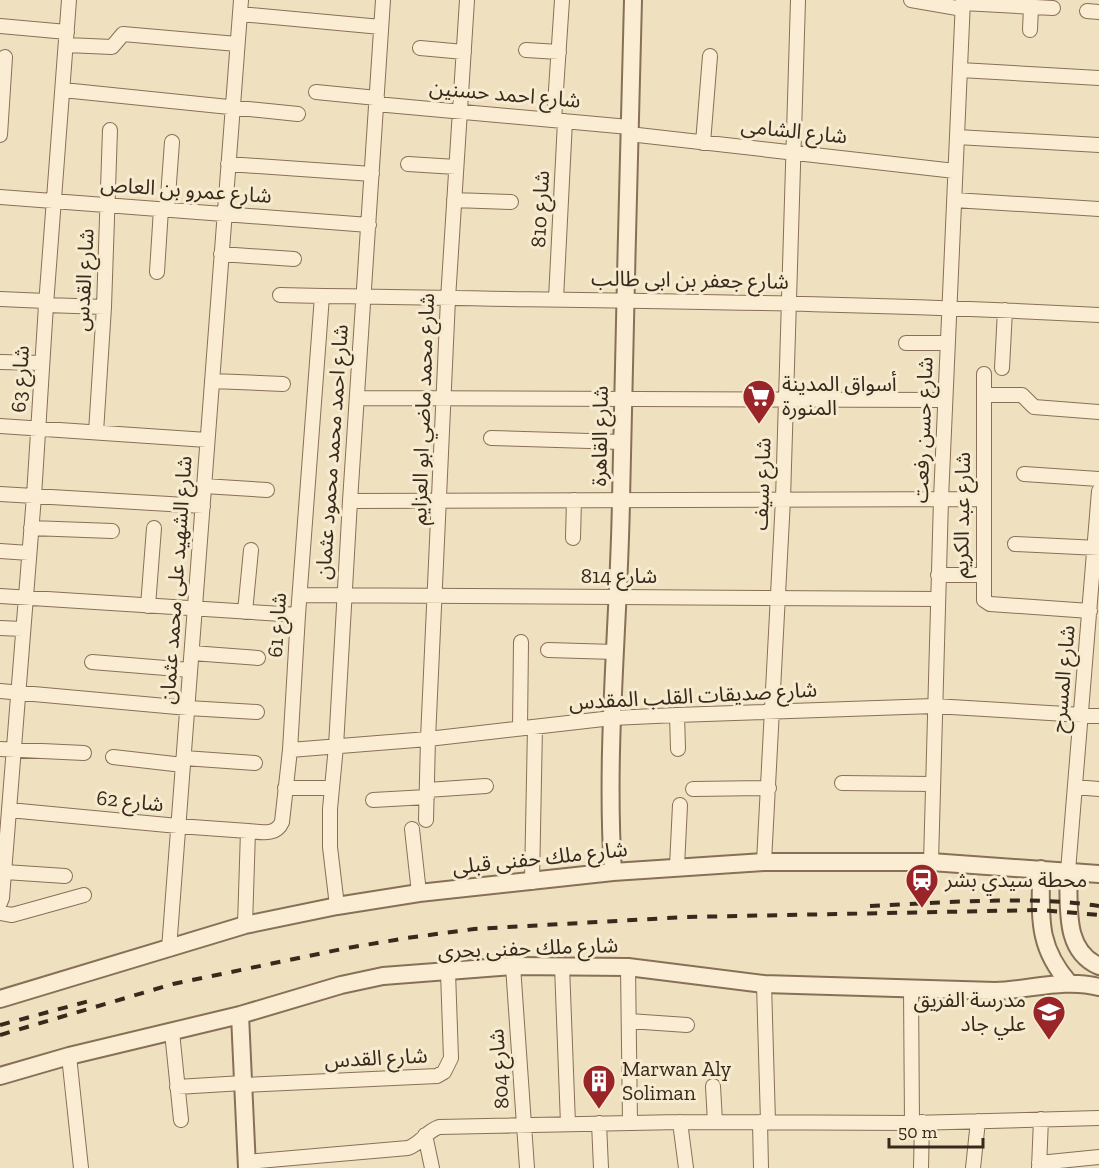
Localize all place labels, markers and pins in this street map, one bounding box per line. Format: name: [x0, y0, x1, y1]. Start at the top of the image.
place label: أسواق المدينة المنورة: [782, 371, 897, 420]
supermarket icon: أسواق المدينة المنورة: [741, 378, 777, 425]
station icon: محطة سيدي بشر: [904, 862, 940, 909]
place label: محطة سيدي بشر: [944, 867, 1087, 896]
place label: مدرسة الفريق علي جاد: [914, 987, 1026, 1040]
school or university icon: مدرسة الفريق علي جاد: [1031, 994, 1067, 1041]
place label: Marwan Aly Soliman: [622, 1056, 732, 1105]
building icon: Marwan Aly Soliman: [581, 1063, 617, 1110]

